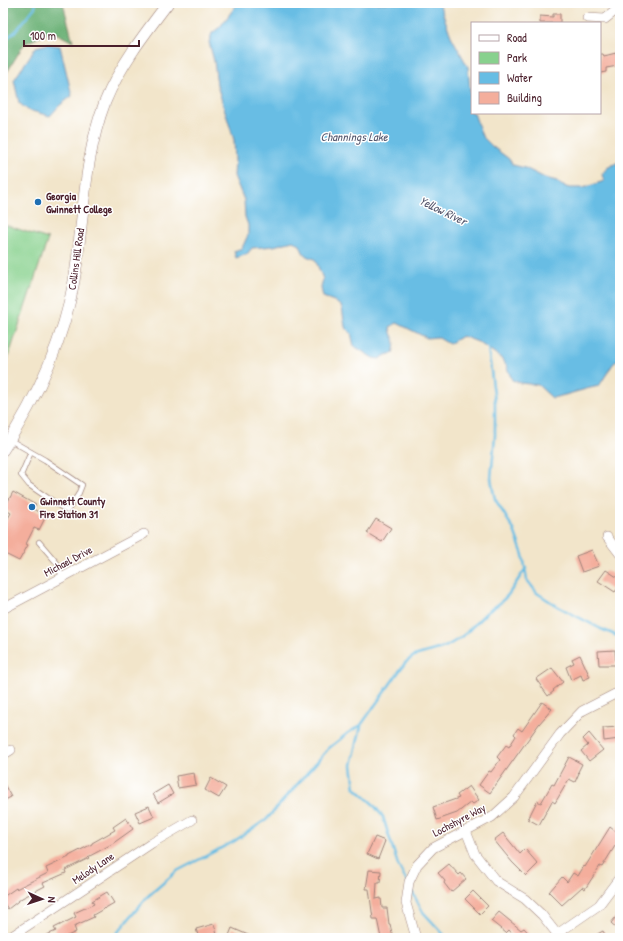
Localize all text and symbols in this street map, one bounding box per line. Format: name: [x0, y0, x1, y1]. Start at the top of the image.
scale bar: [24, 22, 139, 48]
legend: [471, 22, 601, 114]
text: 100 m: [30, 27, 56, 44]
text: Road: [507, 29, 527, 46]
text: Park: [507, 49, 527, 66]
text: Water: [507, 69, 533, 86]
text: Building: [507, 89, 542, 106]
water label: Channings Lake: [321, 128, 389, 145]
place label: Georgia Gwinnett College: [46, 189, 113, 217]
water label: Yellow River: [417, 192, 471, 230]
marker: Georgia Gwinnett College: [33, 197, 43, 207]
street label: Collins Hill Road: [65, 226, 87, 291]
place label: Gwinnett County Fire Station 31: [39, 494, 106, 521]
marker: Gwinnett County Fire Station 31: [27, 502, 37, 512]
street label: Michael Drive: [41, 542, 95, 580]
street label: Lochshyre Way: [430, 800, 488, 840]
street label: Melody Lane: [69, 849, 117, 887]
north arrow: [22, 879, 62, 919]
text: N: [45, 896, 59, 903]

